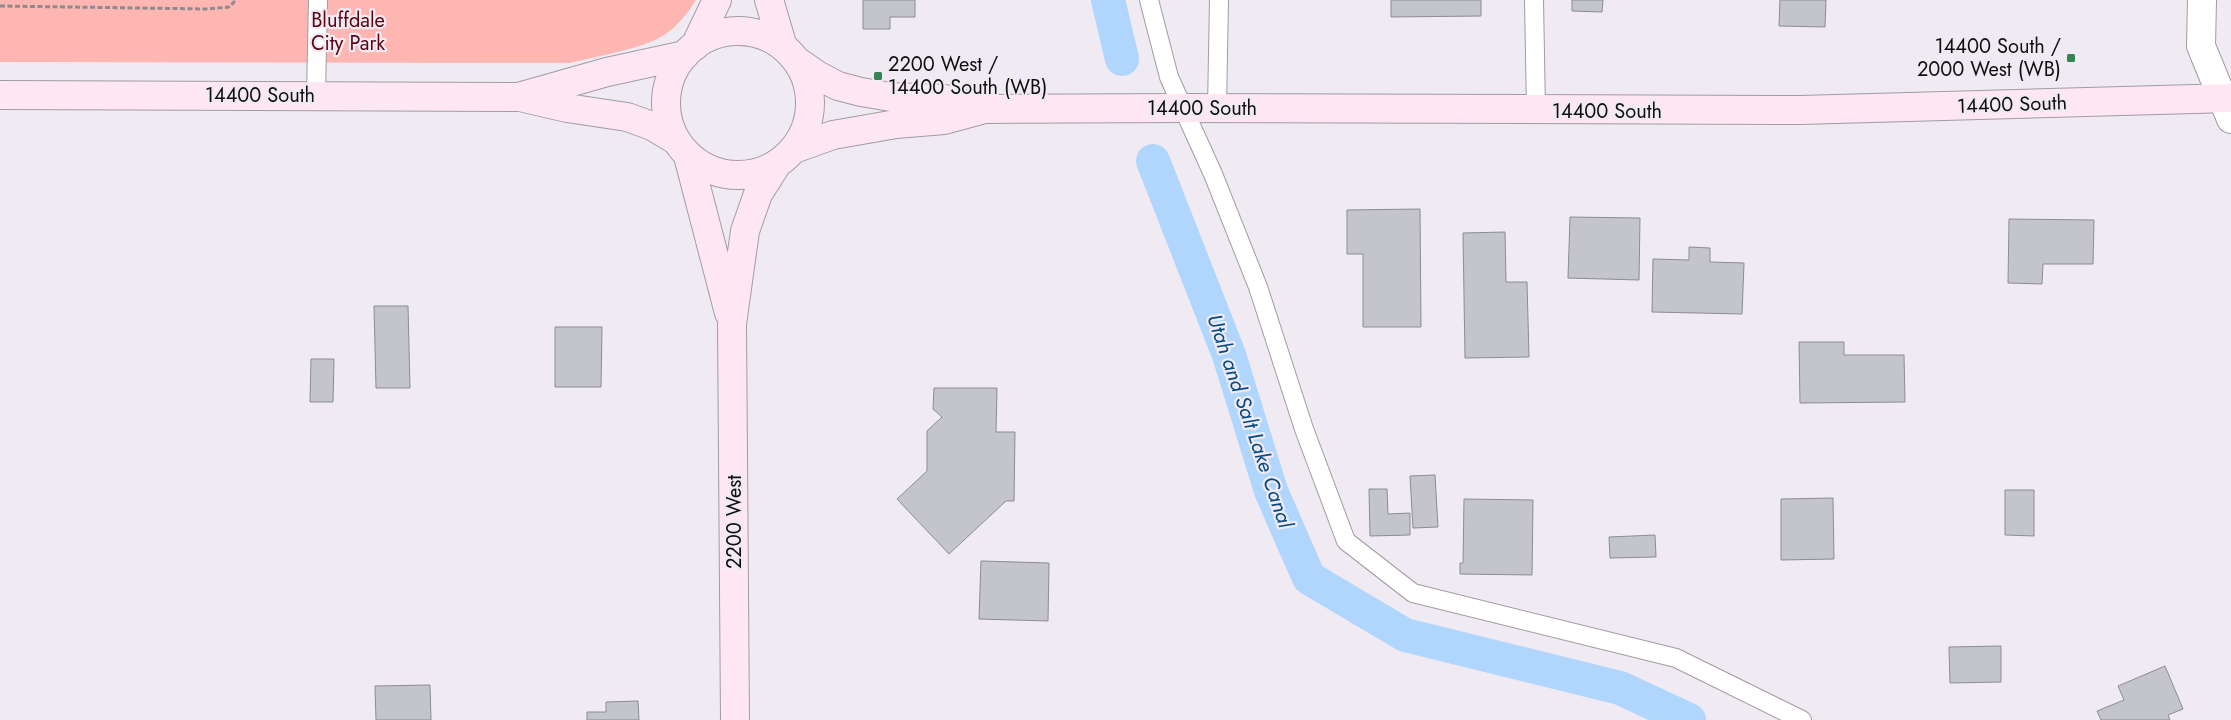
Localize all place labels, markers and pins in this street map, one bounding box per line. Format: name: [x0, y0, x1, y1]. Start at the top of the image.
place label: 14400 South / 2000 West (WB): [1917, 32, 2061, 84]
place label: 2200 West / 14400 South (WB): [888, 50, 1047, 102]
marker: 14400 South / 2000 West (WB): [2065, 52, 2077, 64]
marker: 2200 West / 14400 South (WB): [872, 70, 884, 82]

